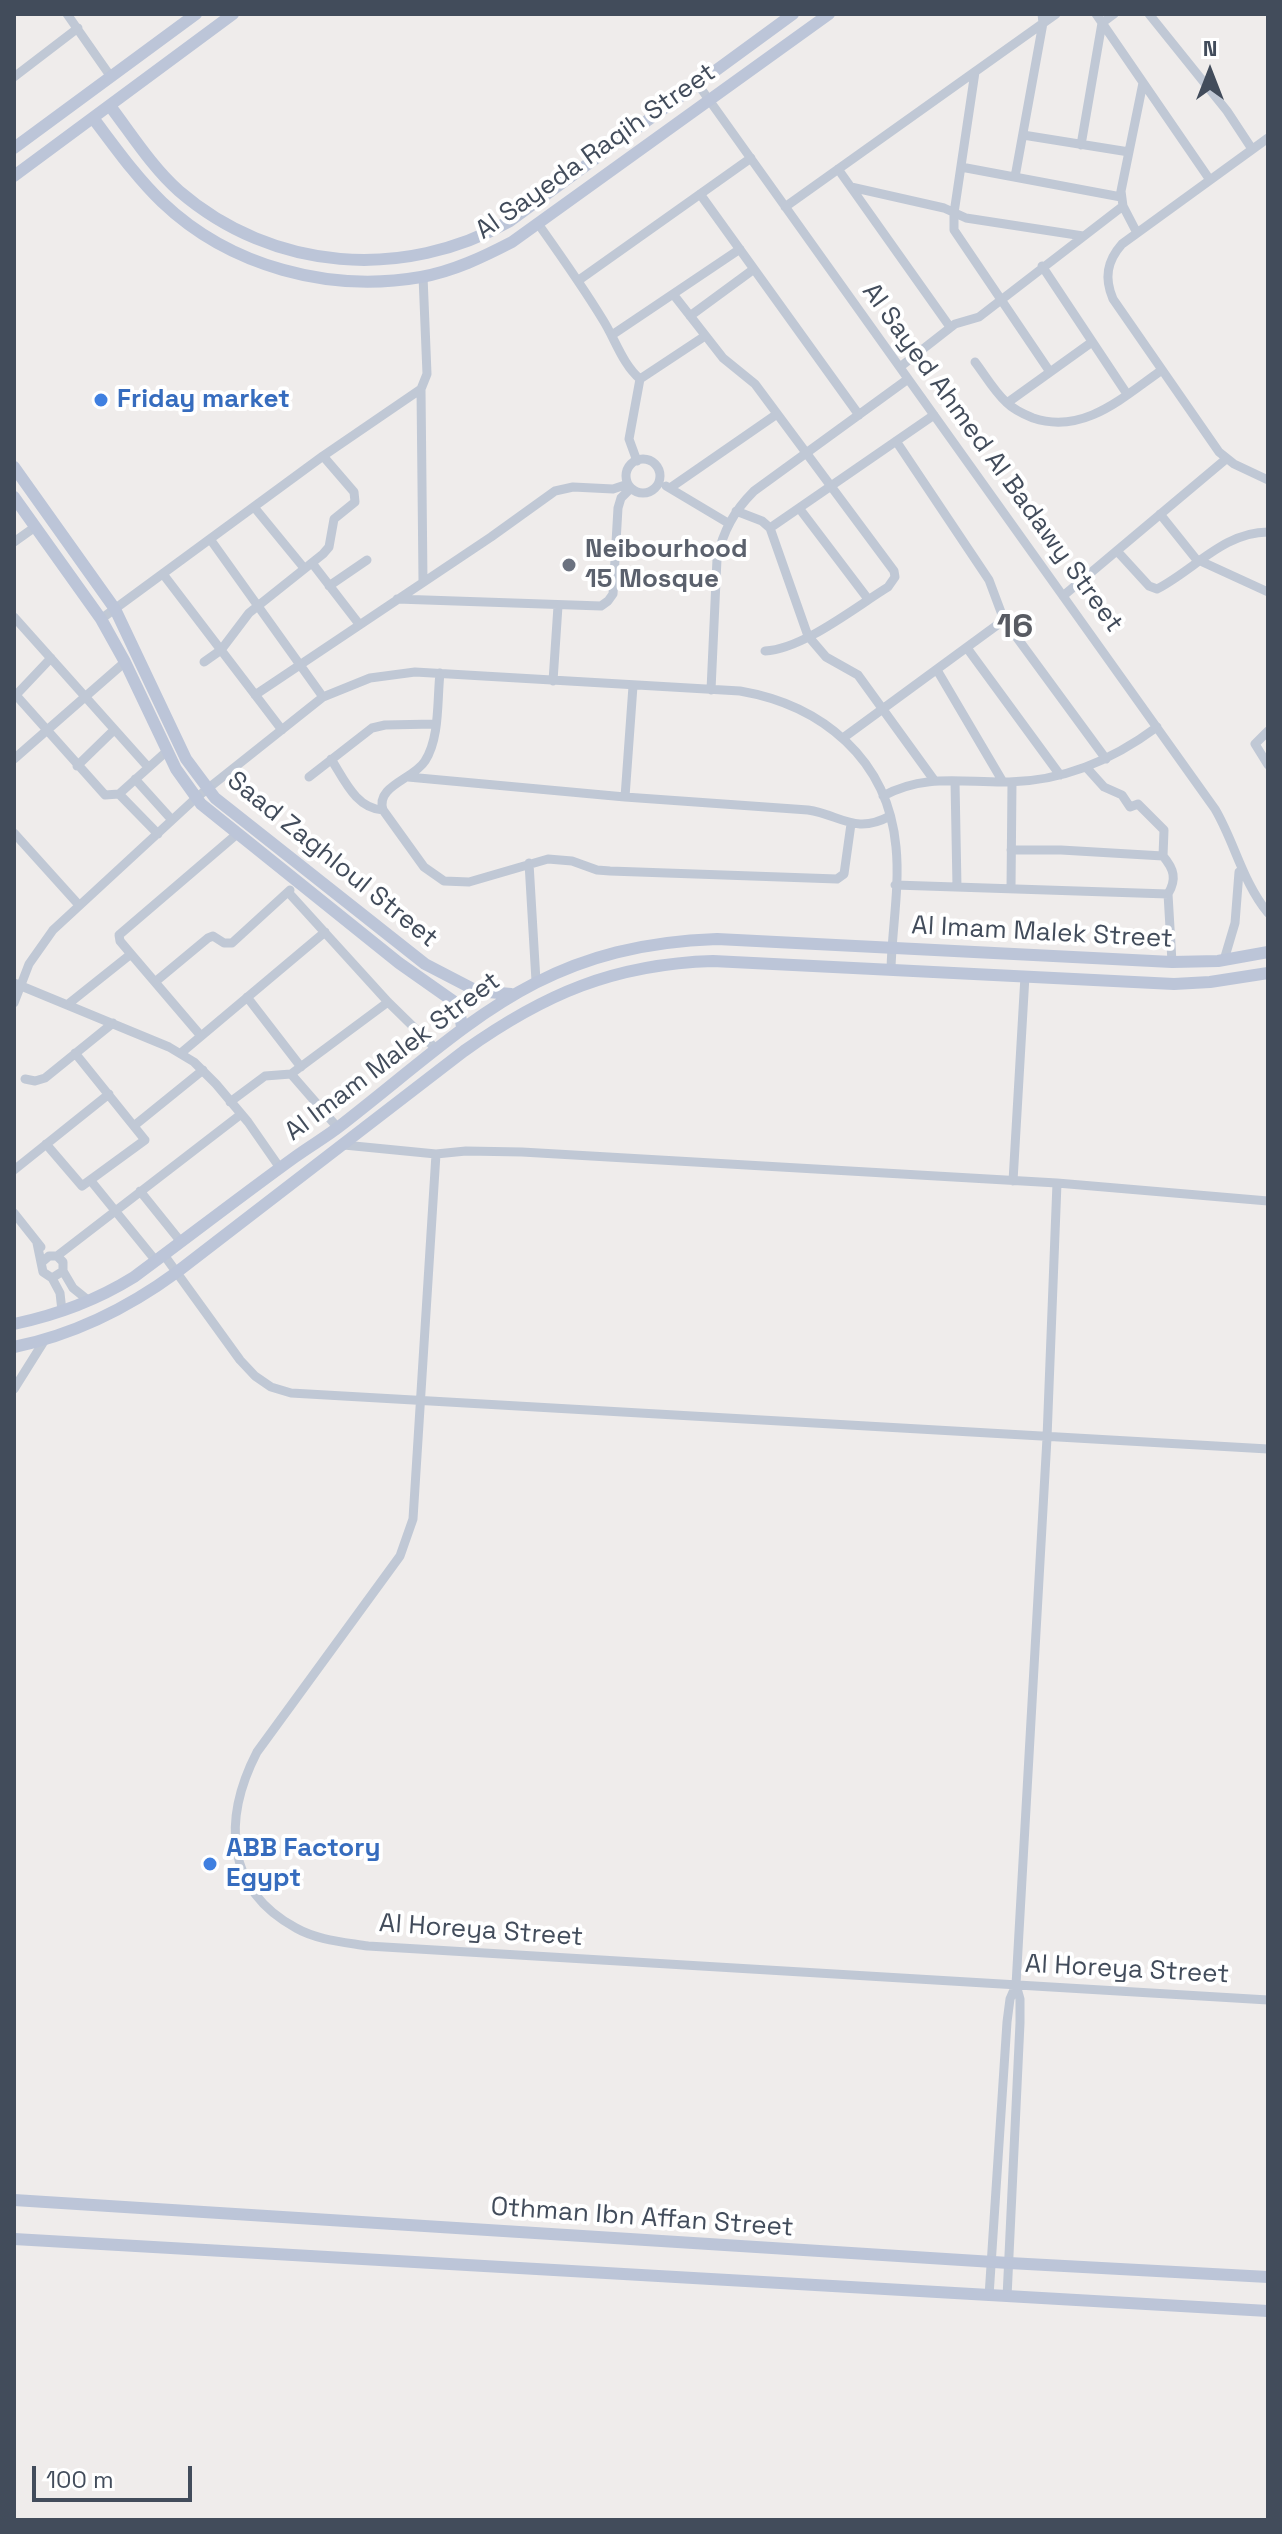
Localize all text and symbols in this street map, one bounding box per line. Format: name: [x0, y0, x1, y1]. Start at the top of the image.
north arrow: [1170, 32, 1250, 112]
text: N: [1203, 34, 1217, 62]
street label: Al Sayeda Raqih Street: [470, 57, 722, 247]
street label: Al Sayed Ahmed Al Badawy Street: [855, 277, 1129, 639]
place label: Friday market: [117, 384, 290, 416]
marker: Friday market: [92, 391, 110, 409]
place label: Neibourhood 15 Mosque: [585, 534, 748, 596]
marker: Neibourhood 15 Mosque: [560, 556, 578, 574]
district label: 16: [997, 608, 1033, 648]
street label: Saad Zaghloul Street: [220, 765, 444, 955]
street label: Al Imam Malek Street: [911, 911, 1173, 955]
street label: Al Imam Malek Street: [279, 966, 507, 1148]
place label: ABB Factory Egypt: [226, 1833, 380, 1894]
marker: ABB Factory Egypt: [201, 1855, 219, 1873]
street label: Al Horeya Street: [378, 1908, 584, 1954]
street label: Al Horeya Street: [1024, 1949, 1230, 1991]
street label: Othman Ibn Affan Street: [490, 2192, 794, 2244]
scale bar: [36, 2450, 196, 2500]
text: 100 m: [46, 2464, 114, 2495]

